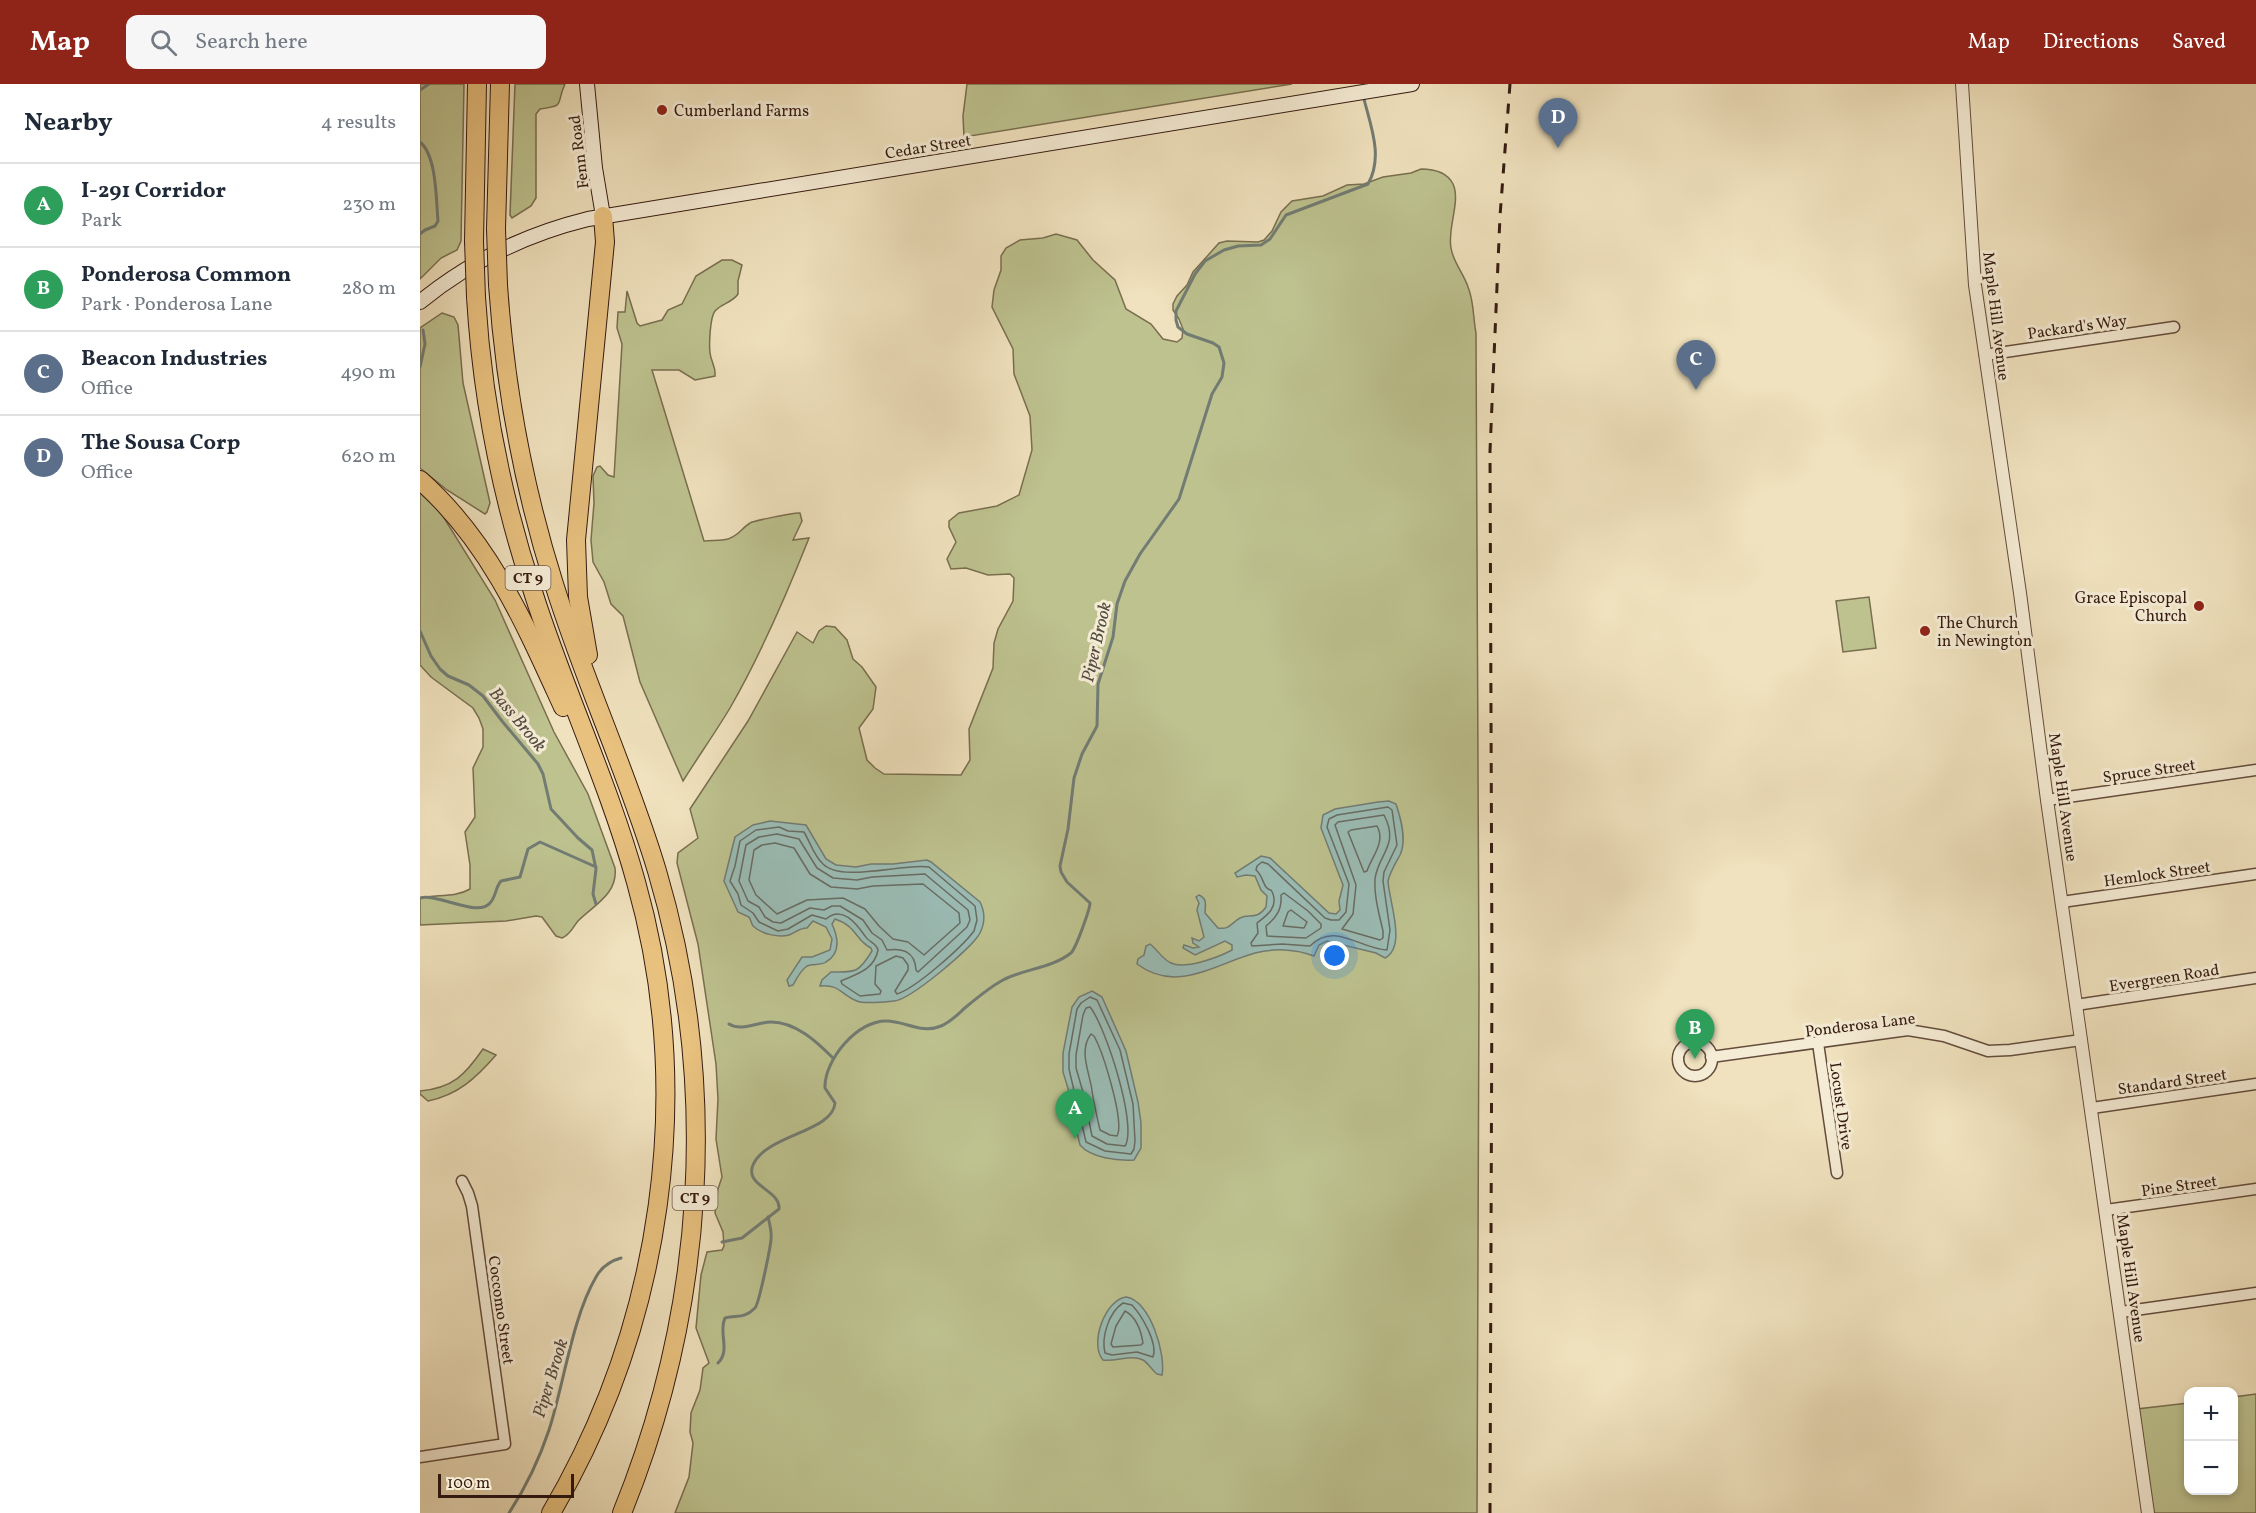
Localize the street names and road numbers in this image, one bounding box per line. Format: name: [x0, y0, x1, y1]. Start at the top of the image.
street label: Fenn Road: [565, 114, 595, 190]
street label: Cedar Street: [884, 130, 973, 166]
street label: Maple Hill Avenue: [1976, 251, 2014, 382]
street label: Packard's Way: [2026, 310, 2129, 346]
road number: CT 9: [506, 566, 550, 590]
street label: Maple Hill Avenue: [2042, 732, 2082, 863]
street label: Spruce Street: [2101, 755, 2198, 789]
street label: Hemlock Street: [2102, 857, 2213, 893]
street label: Evergreen Road: [2108, 959, 2221, 999]
street label: Ponderosa Lane: [1804, 1008, 1917, 1044]
street label: Locust Drive: [1823, 1061, 1857, 1152]
street label: Standard Street: [2116, 1064, 2229, 1102]
street label: Pine Street: [2140, 1171, 2219, 1203]
road number: CT 9: [672, 1186, 718, 1210]
street label: Maple Hill Avenue: [2110, 1213, 2150, 1344]
street label: Coccomo Street: [482, 1254, 519, 1366]

